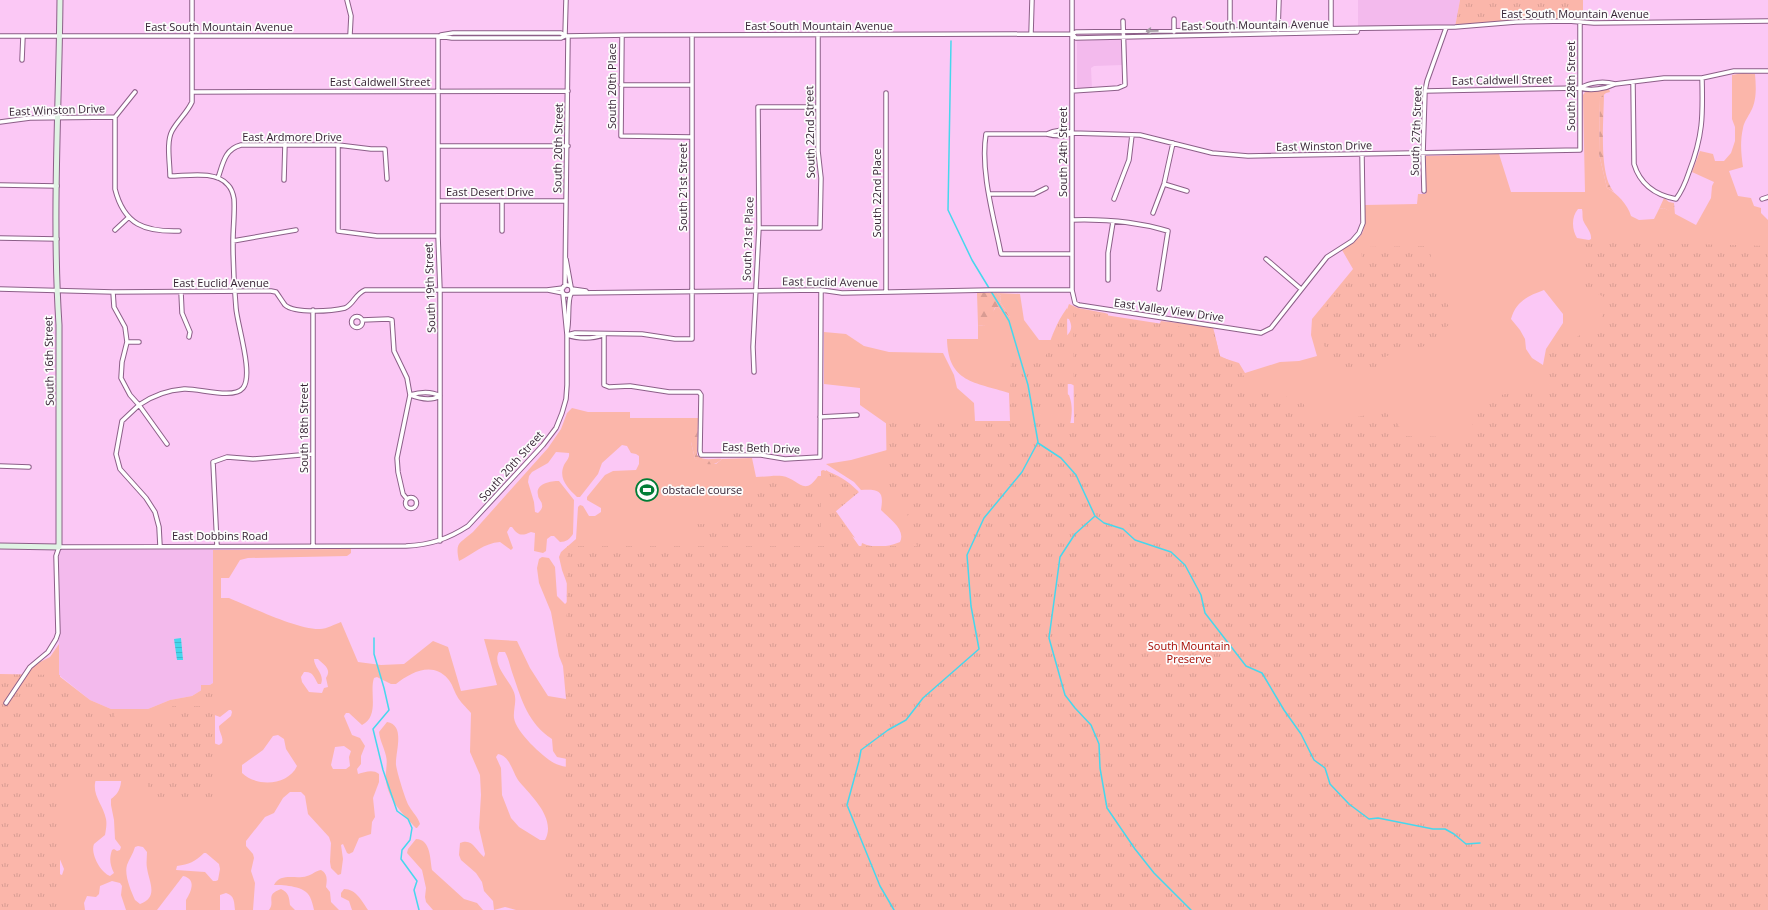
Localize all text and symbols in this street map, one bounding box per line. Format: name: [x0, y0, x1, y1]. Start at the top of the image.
street label: East South Mountain Avenue: [1501, 6, 1649, 21]
street label: East South Mountain Avenue: [1181, 16, 1329, 33]
street label: East South Mountain Avenue: [745, 18, 893, 33]
street label: East South Mountain Avenue: [145, 19, 293, 34]
one-way arrow: [1146, 27, 1159, 35]
street label: South 28th Street: [1563, 41, 1578, 131]
street label: South 20th Place: [604, 43, 619, 129]
street label: East Caldwell Street: [1452, 71, 1553, 88]
street label: East Caldwell Street: [330, 74, 430, 89]
street label: South 22nd Street: [801, 86, 818, 178]
street label: South 27th Street: [1406, 86, 1425, 176]
street label: East Winston Drive: [9, 100, 105, 119]
street label: South 20th Street: [549, 103, 566, 193]
street label: South 24th Street: [1055, 107, 1070, 197]
street label: East Ardmore Drive: [242, 129, 342, 144]
street label: East Winston Drive: [1276, 137, 1372, 154]
street label: South 21st Street: [675, 143, 690, 231]
street label: South 22nd Place: [869, 149, 884, 237]
street label: East Desert Drive: [446, 184, 534, 199]
street label: South 21st Place: [739, 197, 756, 281]
street label: South 19th Street: [420, 243, 439, 333]
street label: East Euclid Avenue: [782, 273, 878, 290]
street label: East Euclid Avenue: [173, 275, 269, 290]
street label: East Valley View Drive: [1113, 294, 1225, 325]
street label: South 16th Street: [40, 316, 57, 406]
street label: South 18th Street: [296, 383, 311, 473]
street label: South 20th Street: [475, 427, 546, 504]
street label: East Beth Drive: [722, 439, 800, 456]
sports icon: obstacle course: [634, 477, 660, 503]
place label: obstacle course: [662, 482, 742, 497]
street label: East Dobbins Road: [172, 528, 268, 543]
park label: South Mountain Preserve: [1148, 638, 1230, 666]

